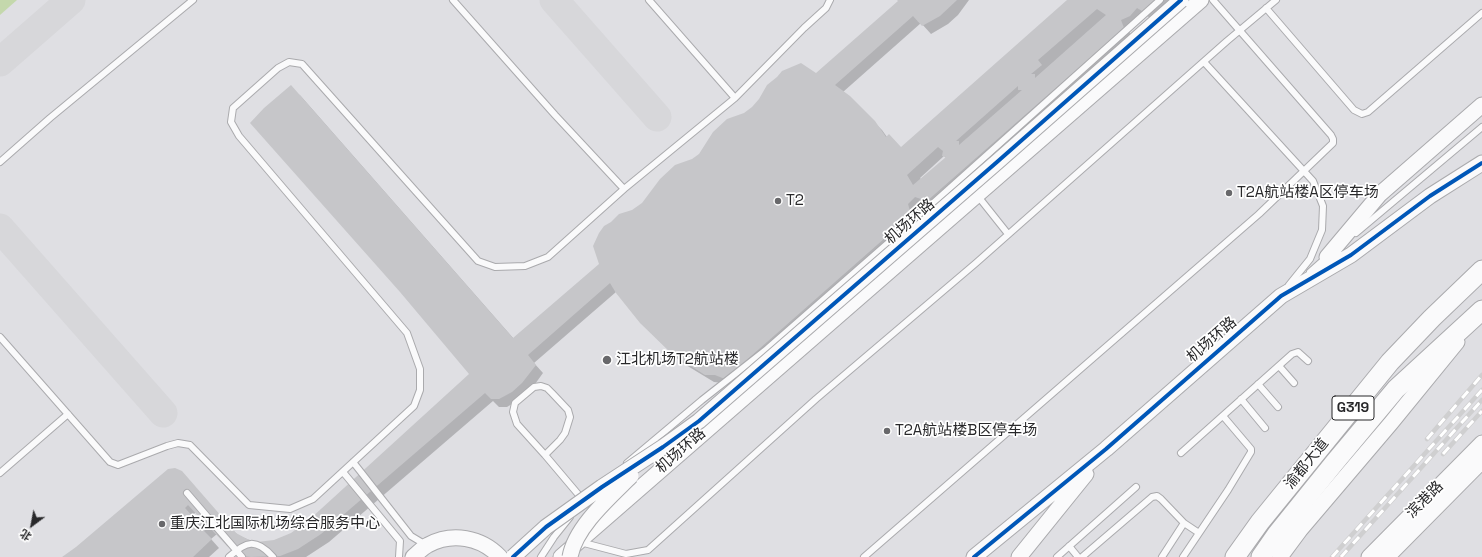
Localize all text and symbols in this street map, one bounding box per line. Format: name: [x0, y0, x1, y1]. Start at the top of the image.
place label: T2A航站楼A区停车场: [1237, 184, 1379, 202]
marker: T2A航站楼A区停车场: [1224, 188, 1234, 198]
place label: T2: [786, 192, 804, 210]
marker: T2: [773, 196, 783, 206]
street label: 机场环路: [881, 196, 939, 248]
street label: 机场环路: [1183, 314, 1241, 366]
place label: 江北机场T2航站楼: [616, 351, 739, 369]
marker: 江北机场T2航站楼: [601, 354, 613, 366]
road number: G319: [1332, 396, 1374, 420]
place label: T2A航站楼B区停车场: [895, 422, 1037, 440]
street label: 机场环路: [652, 425, 710, 477]
marker: T2A航站楼B区停车场: [882, 426, 892, 436]
street label: 渝都大道: [1281, 435, 1333, 493]
street label: 滨港路: [1403, 478, 1447, 522]
north arrow: [12, 505, 52, 545]
place label: 重庆江北国际机场综合服务中心: [170, 515, 380, 533]
marker: 重庆江北国际机场综合服务中心: [157, 519, 167, 529]
text: 北: [17, 526, 34, 544]

